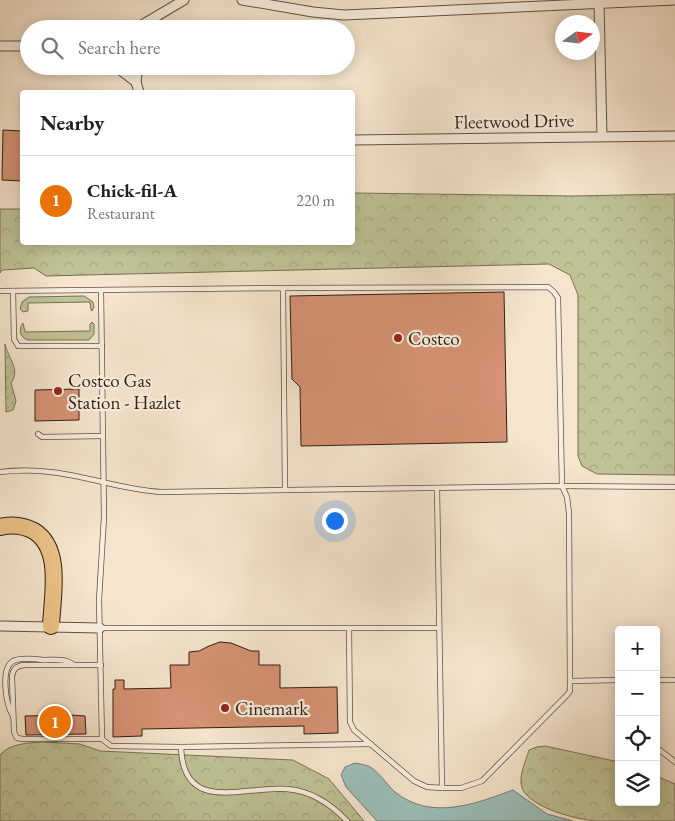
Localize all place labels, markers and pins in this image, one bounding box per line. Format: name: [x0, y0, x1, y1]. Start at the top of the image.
place label: Costco: [408, 326, 460, 351]
marker: Costco: [392, 332, 404, 344]
place label: Costco Gas Station - Hazlet: [68, 368, 181, 415]
marker: Costco Gas Station - Hazlet: [52, 385, 64, 397]
place label: Cinemark: [235, 696, 309, 721]
marker: Cinemark: [219, 702, 231, 714]
pin: 1: [39, 703, 71, 741]

